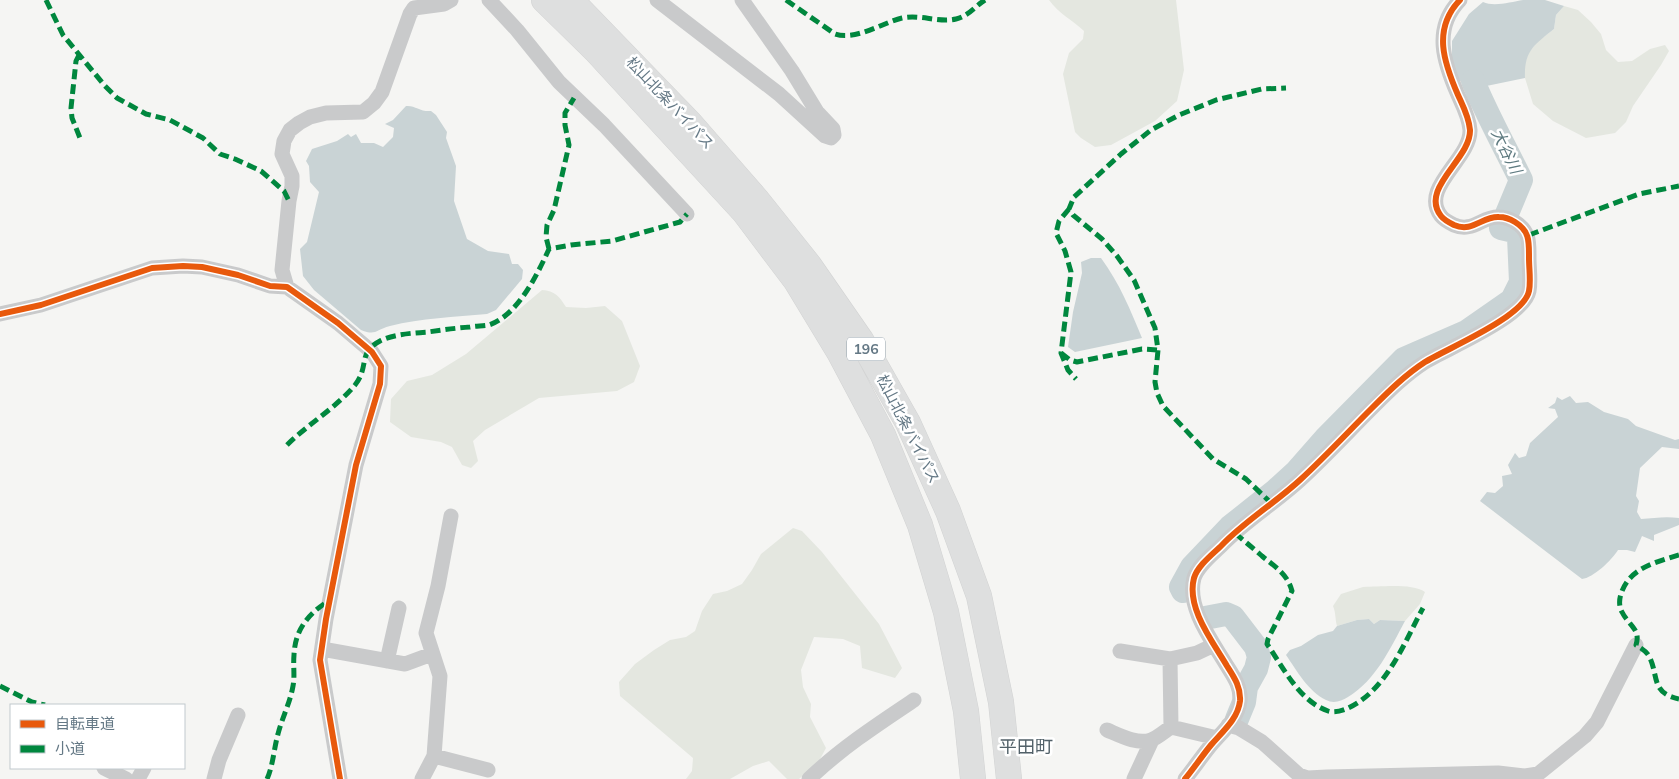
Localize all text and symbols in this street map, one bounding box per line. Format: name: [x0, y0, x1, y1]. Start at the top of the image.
street label: 松山北条バイパス: [623, 52, 718, 153]
water label: 大谷川: [1487, 125, 1527, 179]
road number: 196: [847, 338, 885, 360]
street label: 松山北条バイパス: [873, 371, 944, 486]
legend: [10, 704, 185, 769]
text: 自転車道: [55, 714, 115, 733]
district label: 平田町: [999, 735, 1053, 758]
text: 小道: [55, 739, 85, 758]

